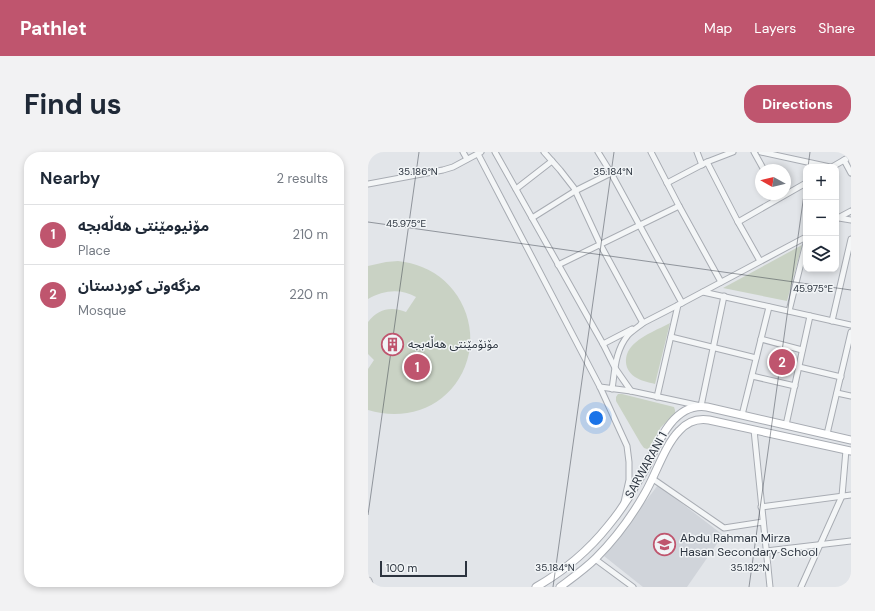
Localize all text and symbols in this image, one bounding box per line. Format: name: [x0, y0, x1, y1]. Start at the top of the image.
text: Pathlet: [20, 16, 87, 41]
text: Map: [704, 19, 732, 37]
text: Layers: [754, 19, 796, 37]
text: Share: [818, 19, 855, 37]
button: Directions: [744, 85, 851, 123]
text: Find us: [24, 86, 122, 123]
north arrow: [755, 164, 791, 200]
map controls: [803, 164, 839, 272]
button: +: [803, 164, 839, 200]
text: 35.186°N: [398, 165, 438, 178]
text: 35.184°N: [593, 165, 633, 178]
text: Nearby: [40, 167, 100, 189]
text: 2 results: [277, 170, 328, 187]
button: −: [803, 200, 839, 236]
text: مۆنیومێنتی هەڵەبجە: [78, 216, 209, 236]
text: 45.975°E: [386, 217, 426, 230]
text: 1: [51, 226, 55, 243]
text: 210 m: [293, 226, 328, 243]
button: layers: [803, 236, 839, 272]
text: Place: [78, 242, 110, 259]
text: مزگەوتی کوردستان: [78, 276, 201, 296]
text: 45.975°E: [793, 282, 833, 295]
text: 2: [49, 286, 57, 303]
text: 220 m: [289, 286, 328, 303]
text: Mosque: [78, 302, 126, 319]
building icon: مۆنۆمێنتی هەڵەبجە: [380, 331, 406, 357]
place label: مۆنۆمێنتی هەڵەبجە: [408, 335, 499, 352]
pin: 2: [769, 347, 795, 377]
pin: 1: [404, 352, 430, 382]
your location: [586, 408, 606, 428]
street label: SARWARANI 1: [621, 429, 671, 501]
place label: Abdu Rahman Mirza Hasan Secondary School: [680, 530, 818, 560]
school or university icon: Abdu Rahman Mirza Hasan Secondary School: [651, 532, 677, 558]
scale bar: [380, 559, 467, 578]
text: 100 m: [386, 561, 417, 575]
text: 35.184°N: [535, 561, 575, 574]
text: 35.182°N: [731, 561, 770, 574]

